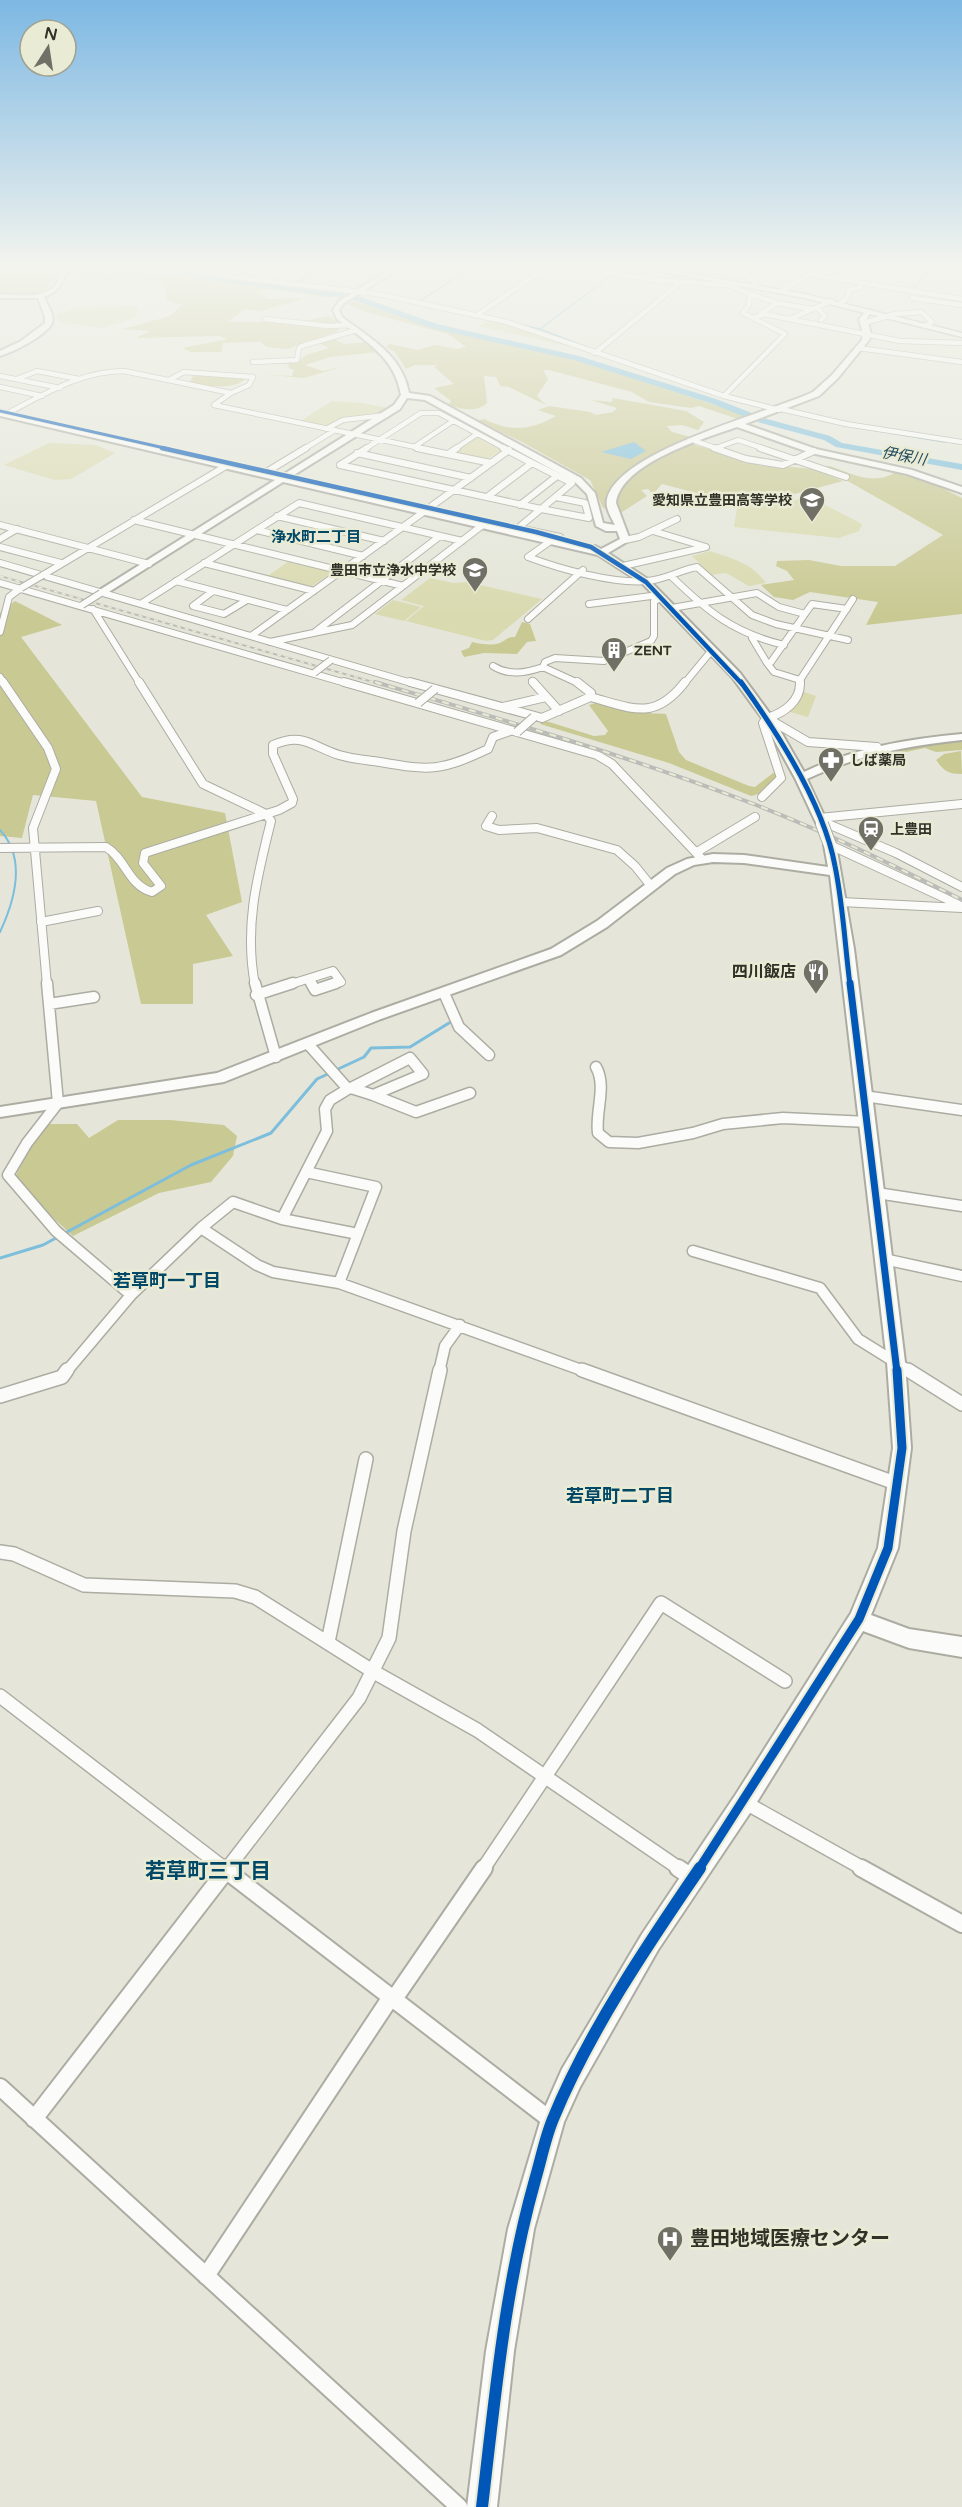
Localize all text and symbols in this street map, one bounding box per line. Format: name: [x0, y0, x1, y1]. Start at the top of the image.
north arrow: [18, 18, 78, 78]
text: N: [43, 23, 59, 45]
water label: 伊保川: [880, 443, 930, 469]
school or university icon: 愛知県立豊田高等学校: [797, 485, 827, 523]
place label: 愛知県立豊田高等学校: [652, 492, 792, 509]
district label: 浄水町二丁目: [271, 528, 361, 546]
school or university icon: 豊田市立浄水中学校: [460, 555, 490, 593]
place label: 豊田市立浄水中学校: [330, 562, 456, 579]
building icon: ZENT: [599, 635, 629, 673]
place label: ZENT: [634, 642, 672, 659]
pharmacy icon: しば薬局: [816, 745, 846, 783]
place label: しば薬局: [850, 752, 906, 769]
station icon: 上豊田: [856, 814, 886, 852]
place label: 上豊田: [890, 821, 932, 838]
restaurant icon: 四川飯店: [801, 957, 831, 995]
place label: 四川飯店: [732, 962, 796, 982]
district label: 若草町一丁目: [113, 1270, 221, 1292]
district label: 若草町二丁目: [566, 1485, 674, 1507]
district label: 若草町三丁目: [145, 1859, 271, 1884]
hospital icon: 豊田地域医療センター: [655, 2224, 685, 2262]
place label: 豊田地域医療センター: [690, 2227, 890, 2251]

